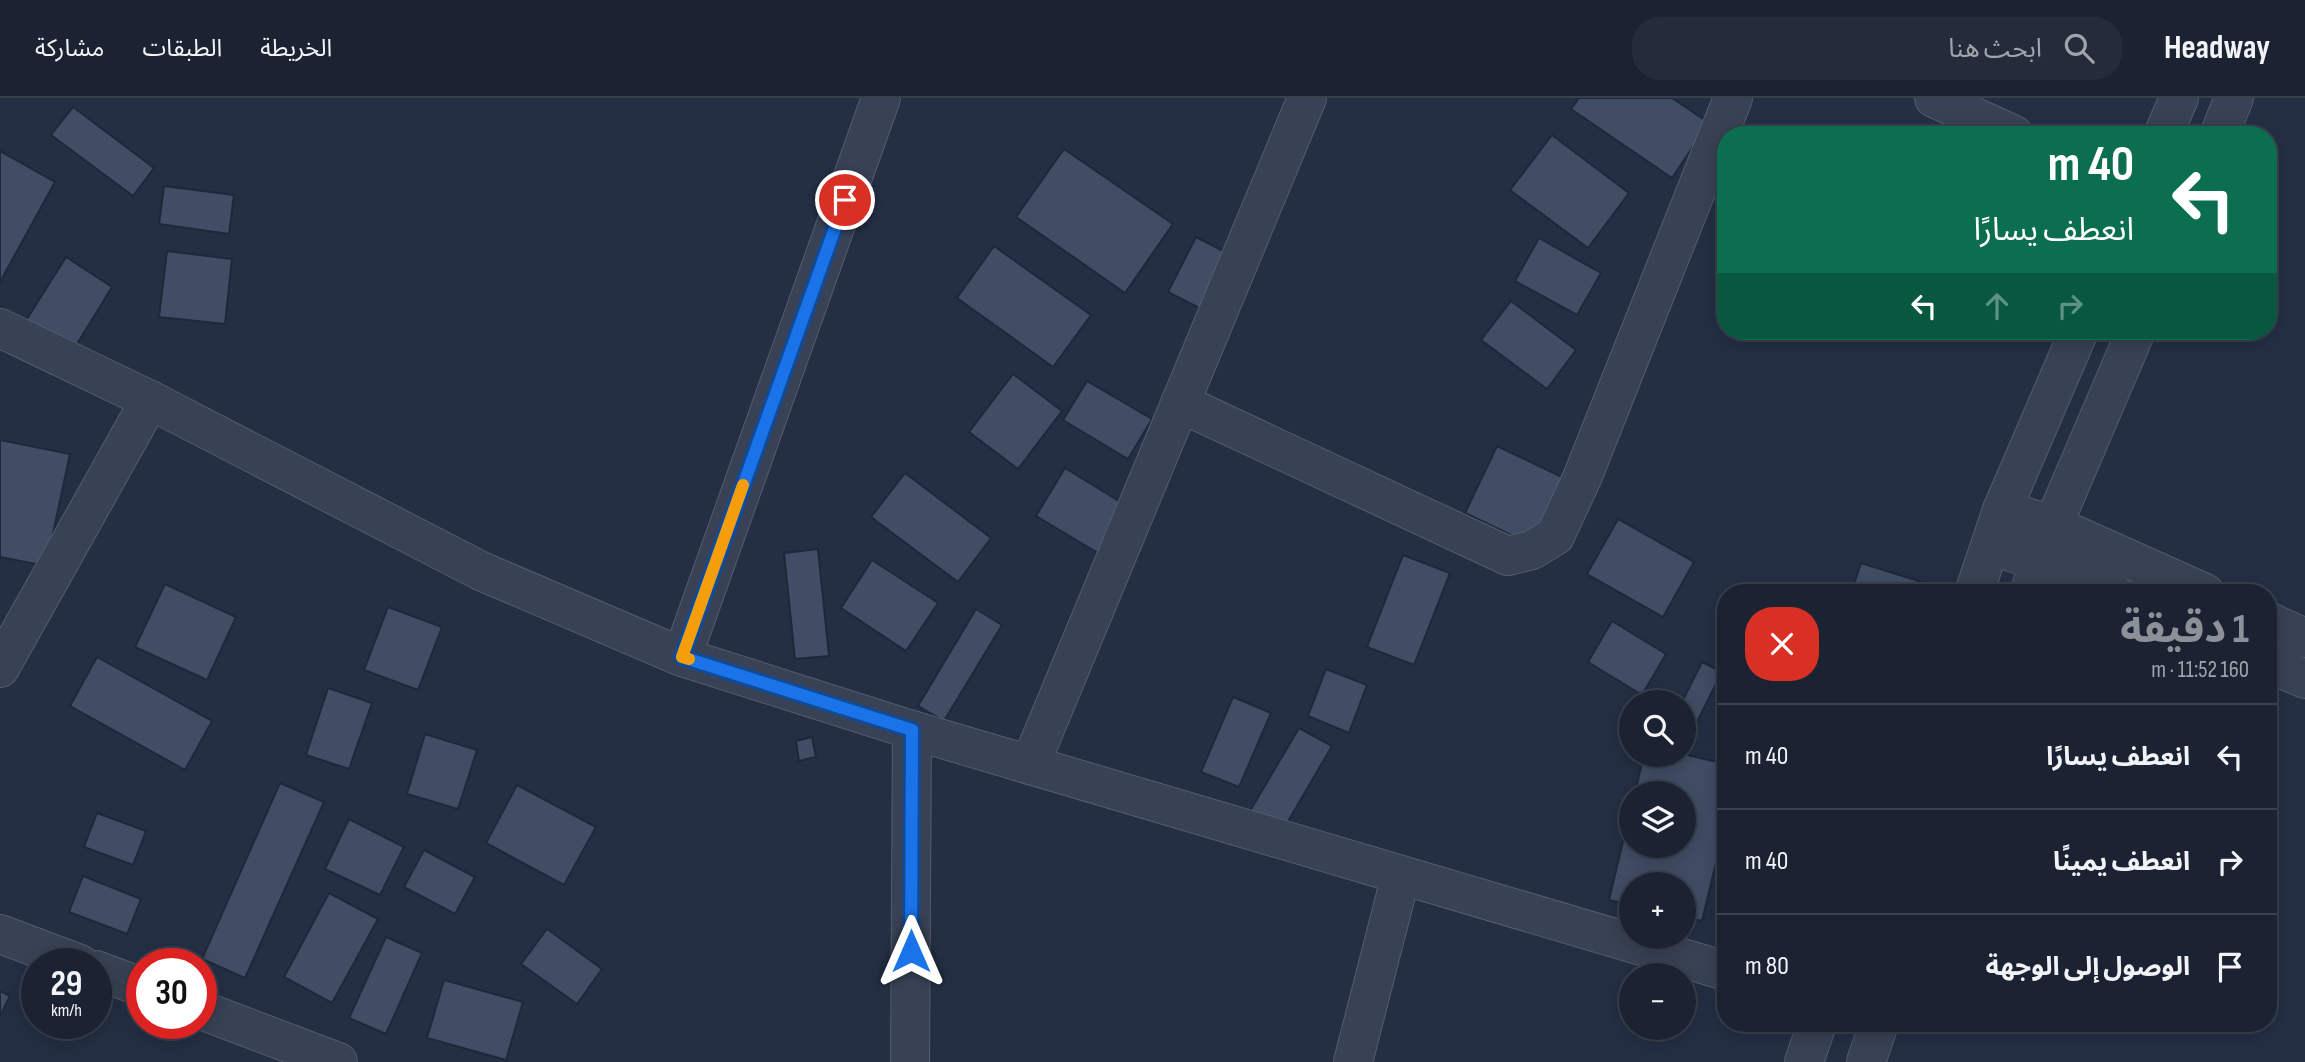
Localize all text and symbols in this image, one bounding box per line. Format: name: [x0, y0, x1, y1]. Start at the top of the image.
search box: [1632, 17, 2122, 80]
text: Headway: [2164, 28, 2270, 68]
icon: search: [2060, 29, 2098, 67]
text: مشاركة: [35, 34, 104, 63]
text: الطبقات: [142, 34, 222, 63]
text: الخريطة: [260, 34, 332, 63]
text: ابحث هنا: [1948, 34, 2042, 65]
text: 40 m: [2048, 136, 2134, 195]
icon: left: [2158, 154, 2249, 245]
pin: [815, 170, 875, 230]
icon: arrive: [826, 181, 864, 219]
text: انعطف يسارًا: [1974, 211, 2134, 250]
icon: left: [1905, 287, 1943, 325]
icon: ahead: [1978, 287, 2016, 325]
icon: right: [2051, 287, 2089, 325]
text: 1 دقيقة: [2120, 604, 2249, 655]
button: close: [1745, 607, 1819, 681]
text: 160 m · 11:52: [2151, 656, 2249, 684]
map controls: [1619, 690, 1696, 1040]
button: search: [1619, 690, 1696, 767]
icon: left: [2211, 738, 2249, 776]
text: 40 m: [1745, 741, 1788, 772]
text: انعطف يسارًا: [2046, 742, 2190, 773]
button: layers: [1619, 781, 1696, 858]
icon: right: [2211, 843, 2249, 881]
text: 40 m: [1745, 846, 1788, 877]
text: انعطف يمينًا: [2053, 847, 2190, 878]
button: +: [1619, 872, 1696, 949]
position arrow: [874, 914, 948, 988]
speed limit sign: 30: [126, 948, 217, 1039]
icon: arrive: [2211, 948, 2249, 986]
text: 80 m: [1745, 951, 1789, 982]
text: الوصول إلى الوجهة: [1986, 952, 2190, 983]
text: 29: [51, 963, 82, 1006]
button: −: [1619, 963, 1696, 1040]
text: km/h: [51, 1000, 82, 1021]

